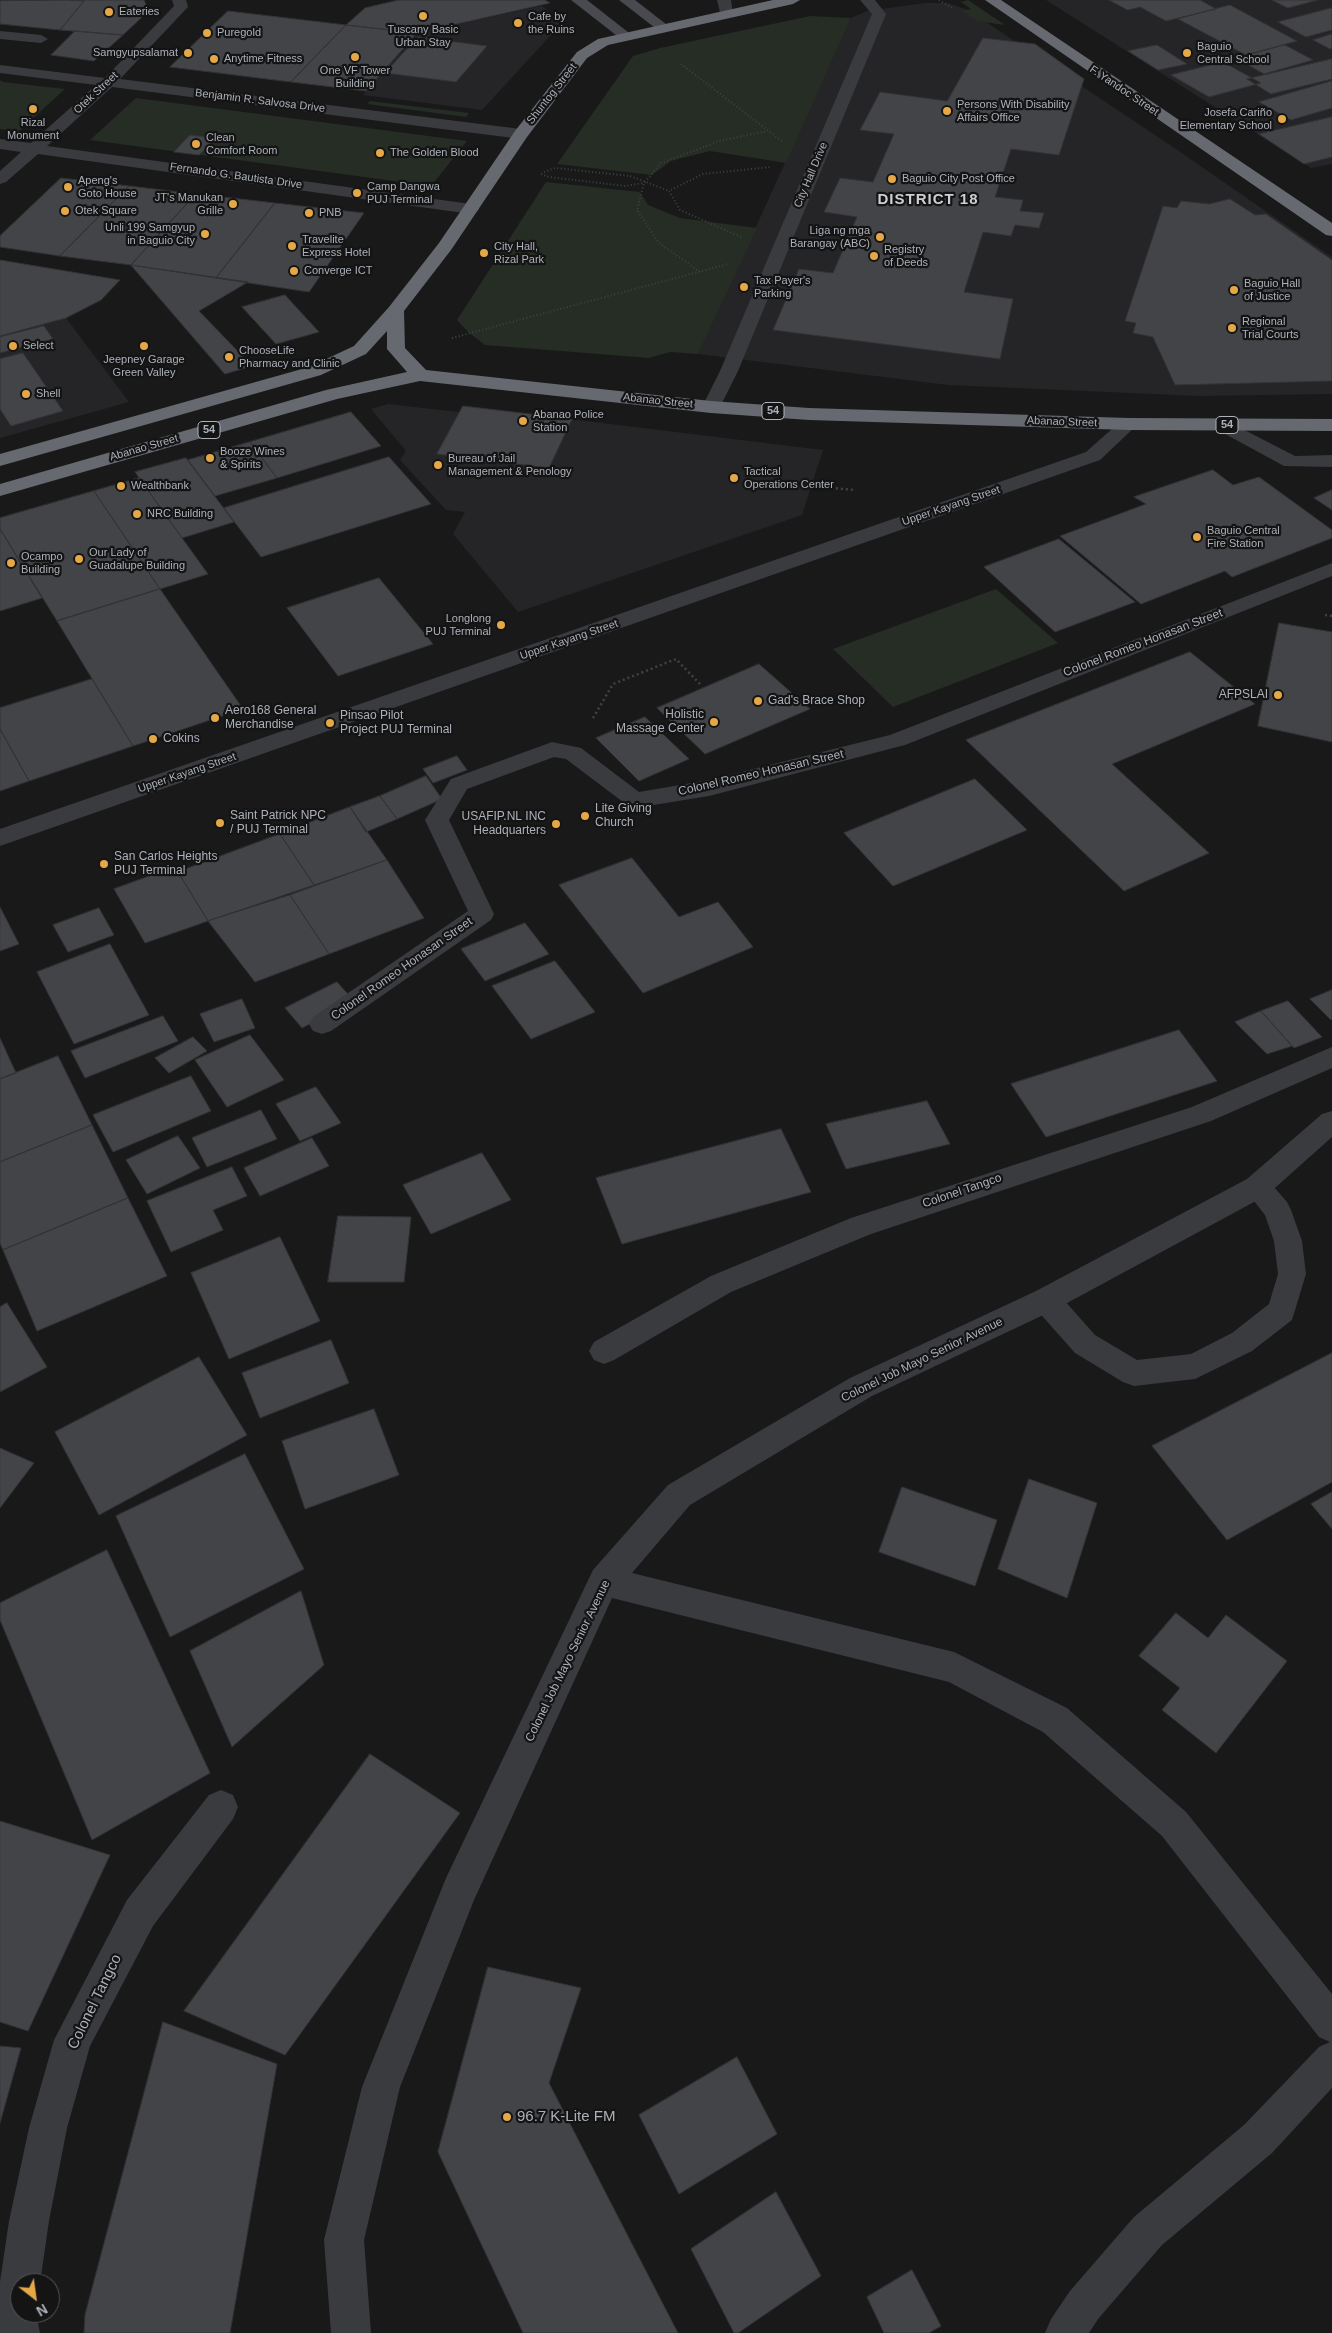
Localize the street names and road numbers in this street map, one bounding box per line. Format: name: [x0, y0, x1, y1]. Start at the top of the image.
street label: Shuntog Street: [524, 61, 580, 127]
street label: F. Yandoc Street: [1087, 63, 1161, 119]
street label: Otek Street: [71, 69, 121, 117]
street label: Benjamin R. Salvosa Drive: [194, 86, 326, 116]
street label: City Hall Drive: [791, 140, 831, 210]
street label: Fernando G. Bautista Drive: [169, 160, 303, 192]
street label: Abanao Street: [622, 391, 694, 411]
road number: 54: [762, 402, 784, 420]
street label: Abanao Street: [1027, 414, 1097, 430]
road number: 54: [1216, 416, 1238, 434]
road number: 54: [198, 422, 220, 438]
street label: Abanao Street: [108, 432, 180, 464]
street label: Upper Kayang Street: [900, 483, 1002, 529]
street label: Colonel Romeo Honasan Street: [1061, 606, 1225, 680]
street label: Upper Kayang Street: [518, 617, 620, 663]
street label: Colonel Romeo Honasan Street: [677, 747, 845, 799]
street label: Upper Kayang Street: [136, 750, 238, 796]
street label: Colonel Romeo Honasan Street: [328, 915, 476, 1023]
street label: Colonel Tangco: [921, 1171, 1003, 1211]
street label: Colonel Job Mayo Senior Avenue: [839, 1315, 1005, 1405]
street label: Colonel Job Mayo Senior Avenue: [523, 1578, 613, 1744]
street label: Colonel Tangco: [64, 1952, 126, 2052]

